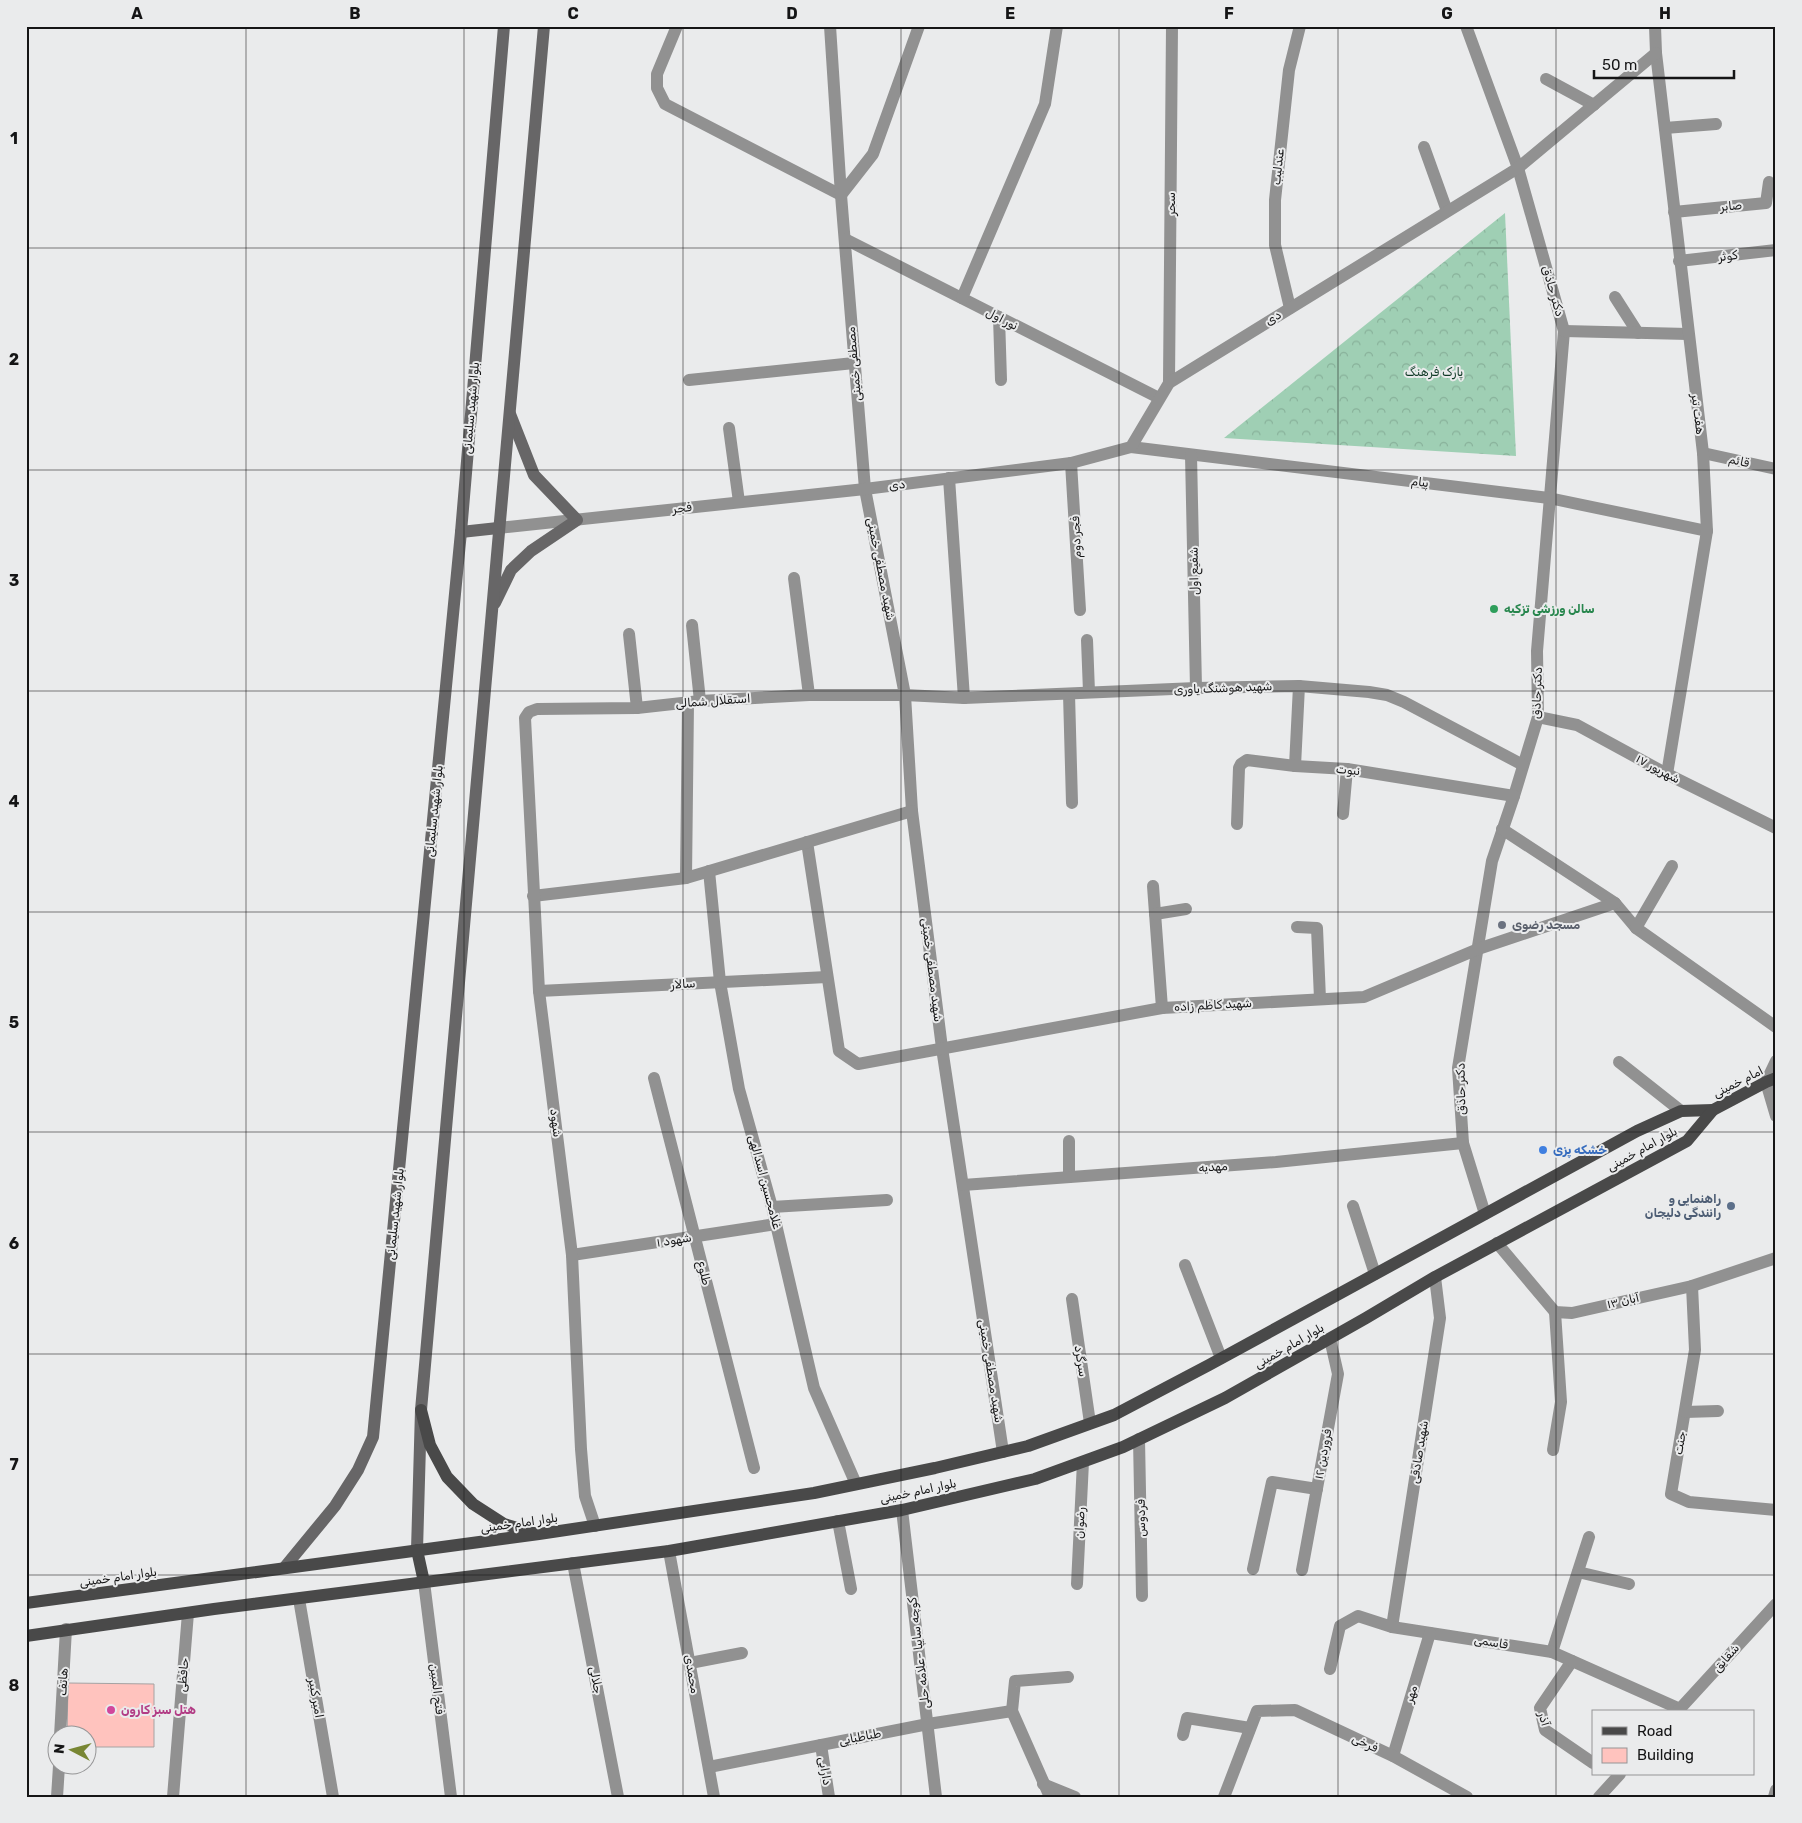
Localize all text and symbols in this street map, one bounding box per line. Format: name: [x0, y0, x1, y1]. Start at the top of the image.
text: A: [131, 4, 143, 23]
text: B: [349, 4, 361, 23]
text: C: [567, 4, 579, 23]
text: D: [786, 4, 798, 23]
text: E: [1005, 4, 1015, 23]
text: F: [1224, 4, 1234, 23]
text: G: [1441, 4, 1453, 23]
text: H: [1659, 4, 1671, 23]
scale bar: [1594, 48, 1734, 80]
text: 50 m: [1602, 56, 1637, 74]
text: 1: [10, 129, 18, 148]
street label: عندلیب: [1269, 148, 1287, 186]
street label: سحر: [1164, 192, 1179, 217]
street label: صابر: [1718, 198, 1743, 215]
street label: کوثر: [1716, 248, 1739, 265]
street label: دکتر حاذق: [1538, 264, 1567, 319]
street label: نور اول: [983, 305, 1020, 334]
street label: دی: [1262, 308, 1284, 328]
street label: مصطفی خمینی: [844, 326, 865, 402]
text: 2: [9, 350, 19, 369]
street label: بلوار شهید سلیمانی: [460, 361, 483, 455]
park label: پارک فرهنگ: [1405, 365, 1463, 380]
street label: هفت تیر: [1687, 392, 1707, 435]
street label: قائم: [1727, 452, 1751, 471]
street label: پیام: [1410, 474, 1430, 492]
street label: دی: [888, 477, 906, 493]
street label: فجر: [671, 500, 693, 517]
street label: فجر دوم: [1068, 515, 1086, 558]
street label: شهید مصطفی خمینی: [863, 516, 898, 622]
street label: شفیع اول: [1187, 547, 1203, 595]
text: 3: [9, 571, 19, 590]
place label: سالن ورزشی تزکیه: [1504, 602, 1595, 616]
marker: سالن ورزشی تزکیه: [1488, 603, 1500, 615]
street label: دکتر حاذق: [1529, 666, 1546, 719]
street label: شهید هوشنگ یاوری: [1173, 679, 1273, 698]
street label: استقلال شمالی: [675, 691, 751, 712]
street label: ۱۷ شهریور: [1633, 752, 1683, 787]
street label: نبوت: [1335, 762, 1361, 779]
street label: بلوار شهید سلیمانی: [422, 764, 447, 858]
text: 4: [9, 792, 20, 811]
street label: شهید مصطفی خمینی: [918, 917, 945, 1023]
place label: مسجد رضوی: [1512, 918, 1580, 932]
marker: مسجد رضوی: [1496, 919, 1508, 931]
street label: سالار: [669, 976, 696, 993]
street label: شهید کاظم زاده: [1174, 996, 1252, 1015]
text: 5: [9, 1013, 19, 1032]
street label: دکتر حاذق: [1454, 1063, 1469, 1115]
street label: امام خمینی: [1710, 1063, 1766, 1102]
street label: شهود: [546, 1108, 565, 1138]
street label: بلوار امام خمینی: [1604, 1124, 1680, 1176]
street label: غلامحسین اسدالهی: [745, 1133, 784, 1231]
place label: خشکه پزی: [1553, 1143, 1607, 1159]
marker: خشکه پزی: [1537, 1144, 1549, 1156]
street label: مهدیه: [1198, 1159, 1228, 1175]
street label: بلوار شهید سلیمانی: [383, 1167, 408, 1261]
place label: راهنمایی و رانندگی دلیجان: [1645, 1192, 1721, 1220]
marker: راهنمایی و رانندگی دلیجان: [1725, 1200, 1737, 1212]
street label: شهود ۱: [656, 1230, 693, 1251]
text: 6: [9, 1234, 19, 1253]
street label: طلوع: [692, 1259, 714, 1287]
street label: ۱۳ آبان: [1605, 1290, 1641, 1312]
street label: شهید مصطفی خمینی: [975, 1318, 1006, 1424]
street label: بلوار امام خمینی: [1252, 1320, 1327, 1373]
street label: سرگرد: [1071, 1344, 1090, 1378]
street label: شهید صادقی: [1407, 1419, 1432, 1485]
street label: ۱۲ فروردین: [1312, 1427, 1335, 1480]
street label: جنت: [1671, 1430, 1689, 1456]
text: 7: [9, 1455, 19, 1474]
street label: بلوار امام خمینی: [878, 1476, 958, 1508]
street label: فردوس: [1134, 1499, 1149, 1537]
street label: رضوان: [1072, 1507, 1089, 1539]
street label: بلوار امام خمینی: [479, 1511, 559, 1537]
street label: بلوار امام خمینی: [78, 1565, 158, 1591]
street label: کوچه سایپا -علامه حلی: [905, 1596, 934, 1710]
street label: قاسمی: [1473, 1632, 1509, 1653]
street label: شقایق: [1710, 1641, 1743, 1676]
street label: محمدی: [682, 1653, 702, 1695]
street label: حافظی: [175, 1657, 192, 1693]
street label: فتح المبین: [425, 1663, 447, 1716]
street label: جلالی: [586, 1665, 606, 1695]
street label: هاتف: [55, 1668, 71, 1696]
text: 8: [9, 1676, 20, 1695]
street label: امیر کبیر: [304, 1676, 326, 1719]
street label: مهر: [1401, 1683, 1421, 1706]
place label: هتل سبز کارون: [121, 1703, 196, 1717]
marker: هتل سبز کارون: [105, 1704, 117, 1716]
street label: آذر: [1534, 1709, 1553, 1728]
legend: [1592, 1710, 1754, 1776]
text: Road: [1637, 1722, 1673, 1740]
north arrow: [48, 1726, 98, 1776]
street label: طباطبایی: [838, 1726, 883, 1749]
street label: فرخی: [1349, 1731, 1380, 1756]
text: N: [51, 1743, 69, 1755]
text: Building: [1637, 1746, 1694, 1764]
street label: دارابی: [815, 1756, 834, 1787]

